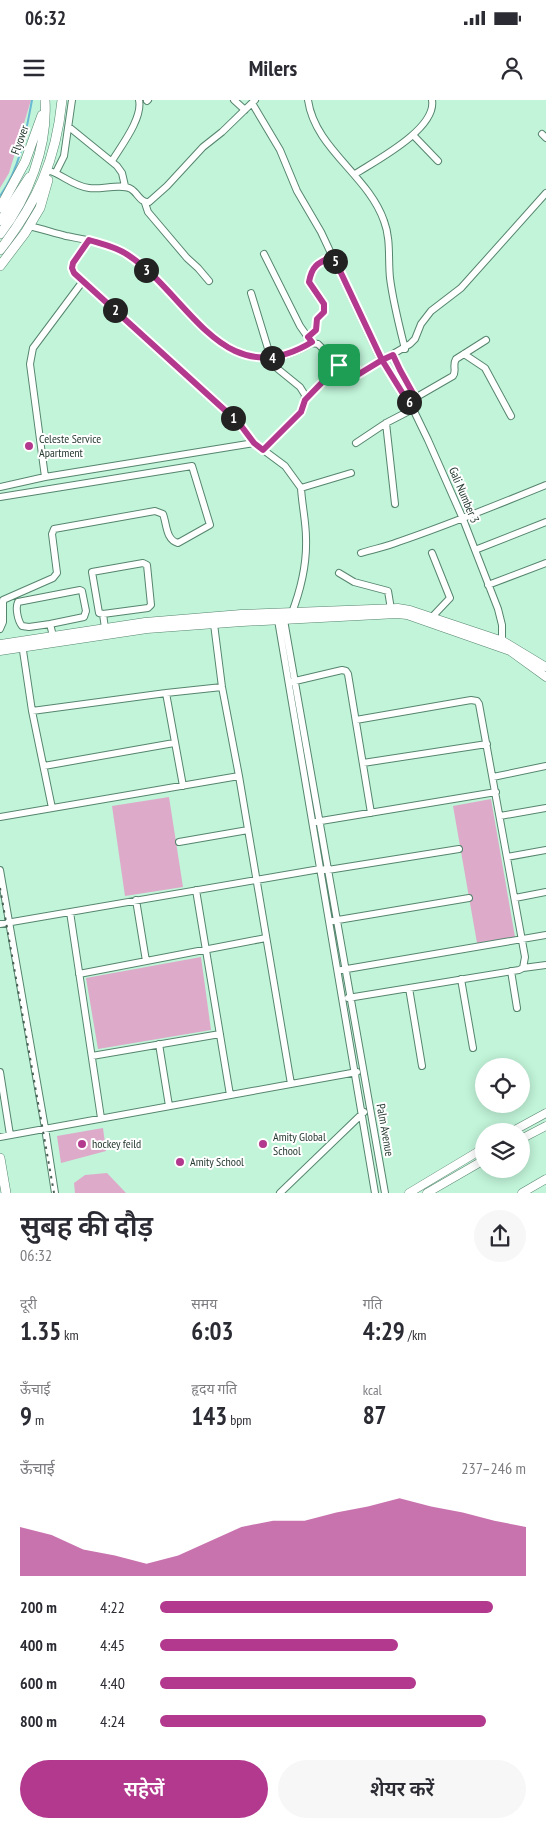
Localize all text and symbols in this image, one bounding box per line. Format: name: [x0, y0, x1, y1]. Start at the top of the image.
text: 06:32: [25, 6, 66, 30]
icon: menu: [20, 54, 48, 82]
text: Milers: [249, 54, 297, 82]
icon: person: [498, 54, 526, 82]
street label: Flyover: [7, 122, 32, 157]
pin: 5: [322, 248, 348, 274]
text: 5: [332, 252, 339, 270]
pin: 3: [134, 258, 158, 282]
text: 3: [143, 261, 150, 279]
pin: 2: [102, 298, 128, 322]
text: 2: [112, 301, 119, 319]
pin: [318, 344, 360, 386]
pin: 4: [260, 346, 284, 370]
text: 4: [269, 349, 276, 367]
icon: arrive: [325, 351, 353, 379]
pin: 6: [396, 390, 422, 414]
text: 6: [406, 393, 413, 411]
pin: 1: [220, 406, 246, 430]
text: 1: [230, 409, 237, 427]
place label: Celeste Service Apartment: [39, 431, 101, 460]
marker: Celeste Service Apartment: [23, 440, 35, 452]
street label: Gali Number 3: [446, 464, 483, 525]
map controls: [475, 1058, 530, 1178]
button: locate: [475, 1058, 530, 1113]
street label: Palm Avenue: [373, 1102, 397, 1157]
button: layers: [475, 1123, 530, 1178]
place label: Amity Global School: [273, 1129, 326, 1158]
place label: hockey feild: [92, 1136, 141, 1151]
marker: hockey feild: [76, 1138, 88, 1150]
marker: Amity Global School: [257, 1138, 269, 1150]
place label: Amity School: [190, 1154, 244, 1169]
marker: Amity School: [174, 1156, 186, 1168]
text: सुबह की दौड़: [20, 1207, 153, 1244]
button: share: [474, 1210, 526, 1262]
text: 06:32: [20, 1245, 52, 1265]
text: दूरी: [20, 1295, 37, 1313]
text: समय: [191, 1295, 217, 1313]
text: गति: [363, 1295, 382, 1313]
text: 1.35: [20, 1315, 61, 1347]
text: 6:03: [191, 1315, 233, 1347]
text: 4:29: [363, 1315, 405, 1347]
text: km: [61, 1326, 79, 1344]
text: /km: [405, 1326, 426, 1344]
text: ऊँचाई: [20, 1380, 50, 1398]
text: हृदय गति: [191, 1380, 237, 1398]
text: kcal: [363, 1381, 382, 1399]
text: 87: [363, 1399, 387, 1431]
text: 9: [20, 1400, 32, 1432]
text: 143: [191, 1400, 227, 1432]
text: m: [32, 1411, 44, 1429]
text: bpm: [227, 1411, 251, 1429]
text: ऊँचाई: [20, 1458, 55, 1478]
text: 237–246 m: [461, 1458, 526, 1478]
text: 200 m: [20, 1597, 57, 1617]
text: 4:22: [100, 1597, 125, 1617]
text: 400 m: [20, 1635, 57, 1655]
text: 4:45: [100, 1635, 125, 1655]
text: 600 m: [20, 1673, 57, 1693]
text: 4:40: [100, 1673, 125, 1693]
text: 800 m: [20, 1711, 57, 1731]
text: 4:24: [100, 1711, 125, 1731]
button: सहेजें: [20, 1760, 268, 1818]
button: शेयर करें: [278, 1760, 526, 1818]

